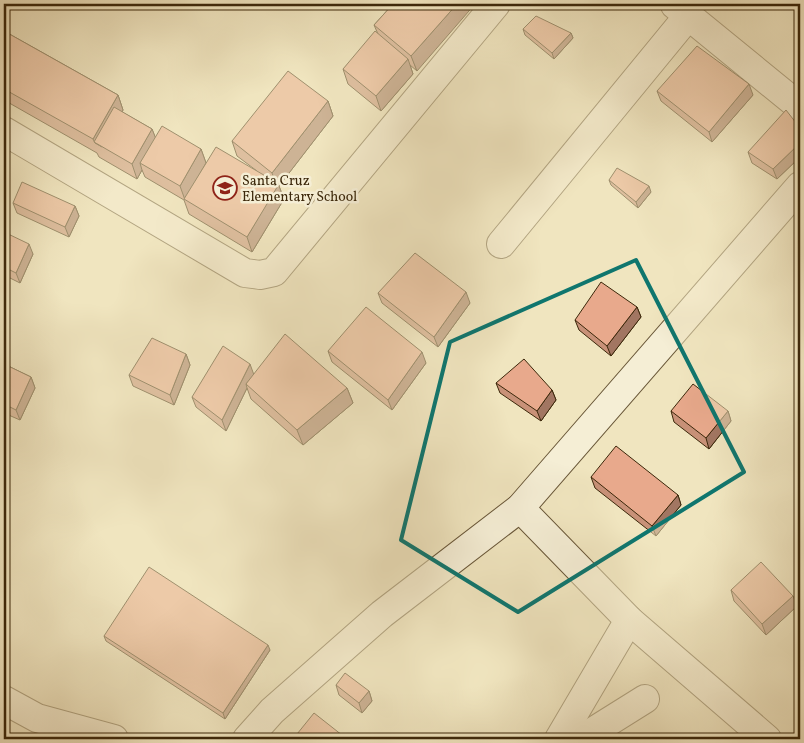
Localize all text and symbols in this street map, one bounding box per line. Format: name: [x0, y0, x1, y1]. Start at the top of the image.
place label: Santa Cruz Elementary School: [242, 172, 357, 207]
school or university icon: Santa Cruz Elementary School: [212, 175, 238, 201]

